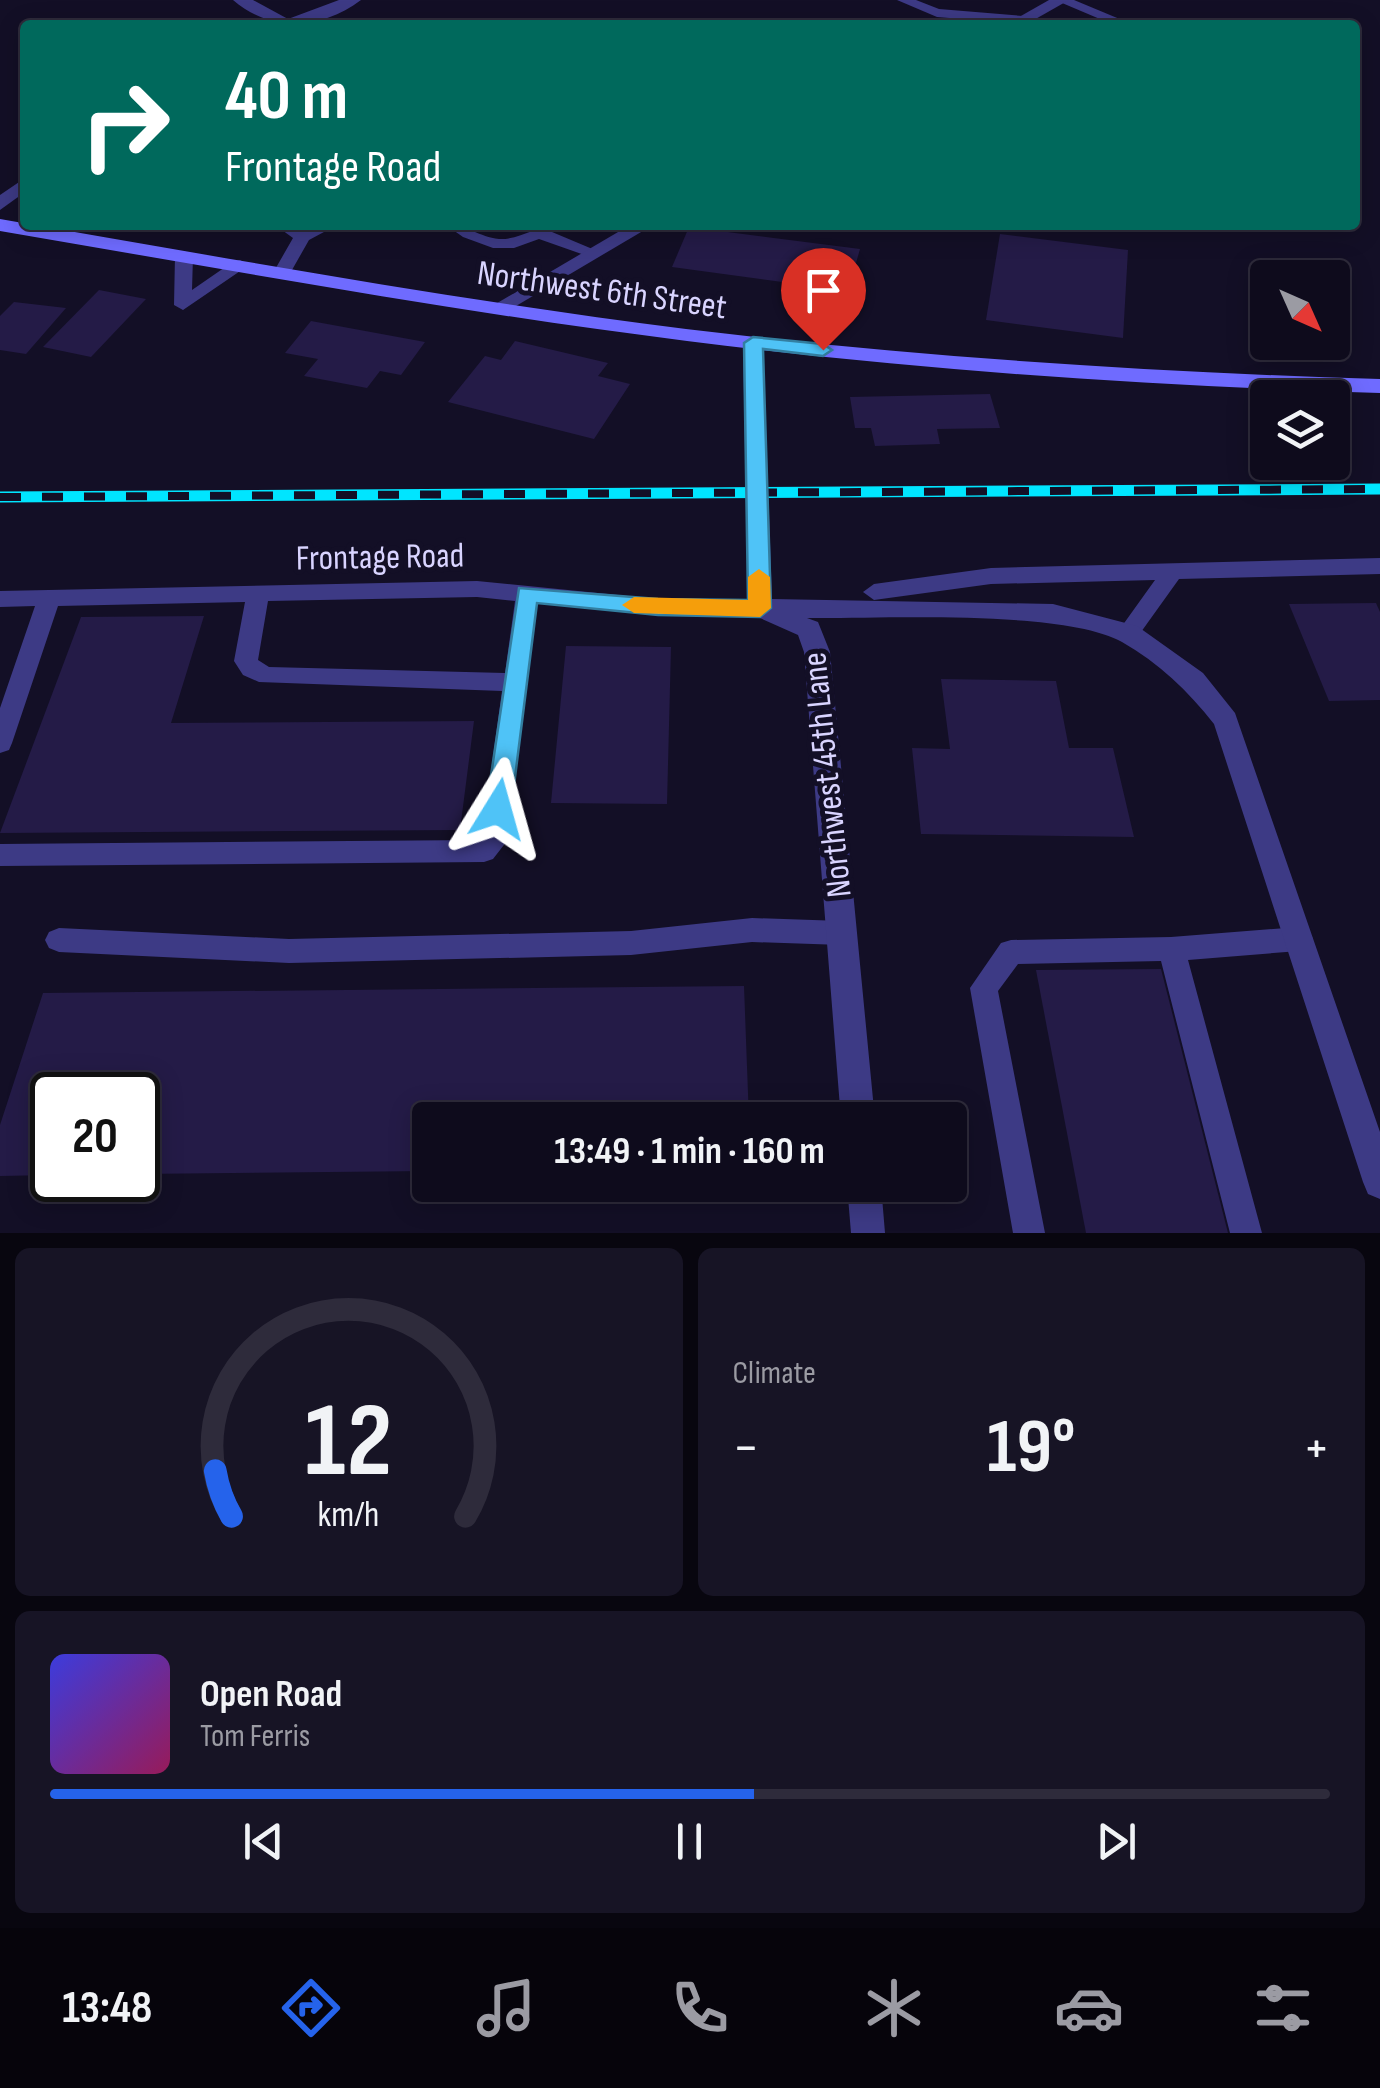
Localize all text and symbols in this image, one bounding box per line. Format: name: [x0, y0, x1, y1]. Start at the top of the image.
text: 40 m: [225, 55, 348, 139]
icon: right: [60, 60, 190, 190]
text: Frontage Road: [225, 140, 441, 195]
pin: [781, 248, 866, 351]
street label: Northwest 6th Street: [474, 252, 729, 329]
north arrow: [1250, 260, 1350, 360]
map controls: [1250, 260, 1350, 480]
icon: arrive: [796, 263, 851, 318]
button: layers: [1250, 380, 1350, 480]
street label: Frontage Road: [296, 535, 464, 580]
street label: Northwest 45th Lane: [793, 650, 862, 900]
position arrow: [446, 757, 550, 861]
speed limit sign: 20: [30, 1072, 160, 1202]
text: 13:49 · 1 min · 160 m: [554, 1129, 825, 1174]
text: Climate: [733, 1354, 816, 1393]
text: 12: [305, 1380, 393, 1505]
text: 19°: [987, 1403, 1075, 1494]
text: −: [733, 1415, 759, 1482]
text: +: [1303, 1415, 1330, 1482]
text: km/h: [318, 1494, 380, 1537]
text: Open Road: [200, 1672, 342, 1717]
text: Tom Ferris: [200, 1717, 310, 1756]
icon: previous: [236, 1814, 291, 1869]
icon: pause: [662, 1814, 717, 1869]
icon: next: [1089, 1814, 1144, 1869]
icon: directions: [276, 1973, 346, 2043]
icon: music: [471, 1973, 541, 2043]
icon: phone: [665, 1973, 735, 2043]
icon: climate: [859, 1973, 929, 2043]
icon: car: [1054, 1973, 1124, 2043]
icon: filters: [1248, 1973, 1318, 2043]
text: 13:48: [62, 1981, 152, 2036]

